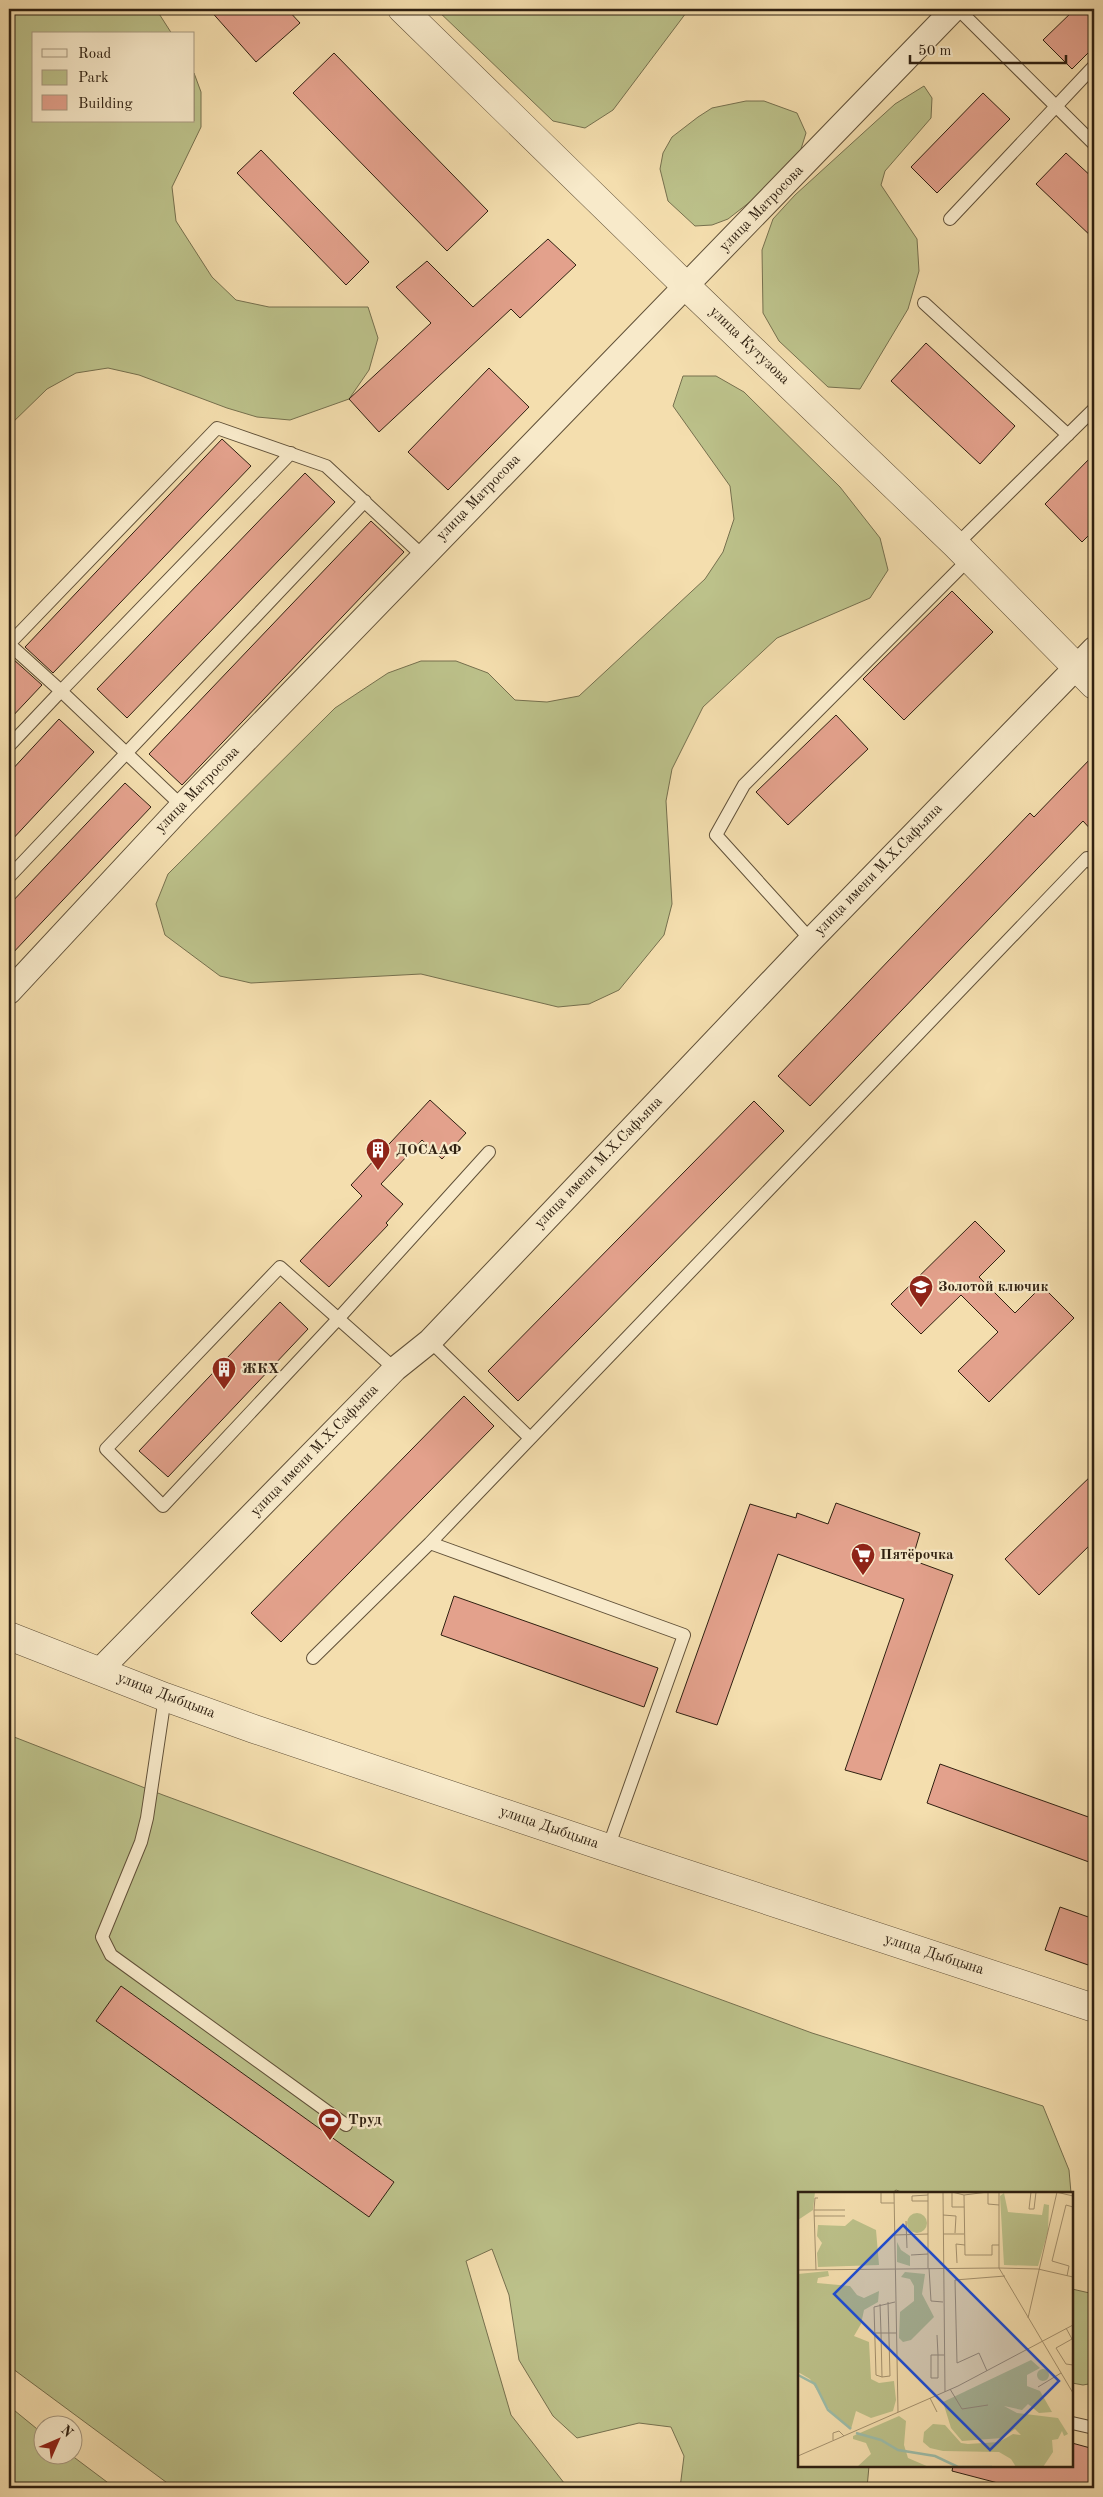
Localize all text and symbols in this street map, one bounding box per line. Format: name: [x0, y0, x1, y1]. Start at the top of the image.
legend: [32, 32, 195, 122]
scale bar: [910, 32, 1067, 64]
text: 50 m: [918, 44, 952, 59]
text: Road: [78, 47, 112, 62]
text: Park: [78, 71, 109, 86]
text: Building: [78, 97, 133, 112]
street label: улица Матросова: [717, 163, 807, 255]
street label: улица Кутузова: [706, 304, 792, 388]
street label: улица Матросова: [434, 452, 524, 544]
street label: улица Матросова: [153, 744, 243, 836]
street label: улица имени М.Х.Сафьяна: [812, 801, 946, 939]
street label: улица имени М.Х.Сафьяна: [532, 1094, 666, 1232]
building icon: ДОСААФ: [365, 1137, 391, 1171]
place label: ДОСААФ: [396, 1143, 461, 1158]
school or university icon: Золотой ключик: [908, 1274, 934, 1308]
place label: Золотой ключик: [938, 1280, 1048, 1295]
building icon: ЖКХ: [211, 1356, 237, 1390]
place label: ЖКХ: [242, 1362, 279, 1377]
street label: улица имени М.Х.Сафьяна: [248, 1382, 382, 1520]
supermarket icon: Пятёрочка: [850, 1542, 876, 1576]
place label: Пятёрочка: [880, 1548, 954, 1563]
street label: улица Дыбцына: [115, 1670, 218, 1722]
street label: улица Дыбцына: [497, 1804, 601, 1852]
street label: улица Дыбцына: [882, 1932, 986, 1978]
sports icon: Труд: [317, 2107, 343, 2141]
place label: Труд: [348, 2113, 382, 2128]
inset map: [798, 2192, 1073, 2467]
north arrow: [32, 2414, 82, 2464]
text: N: [58, 2423, 75, 2440]

